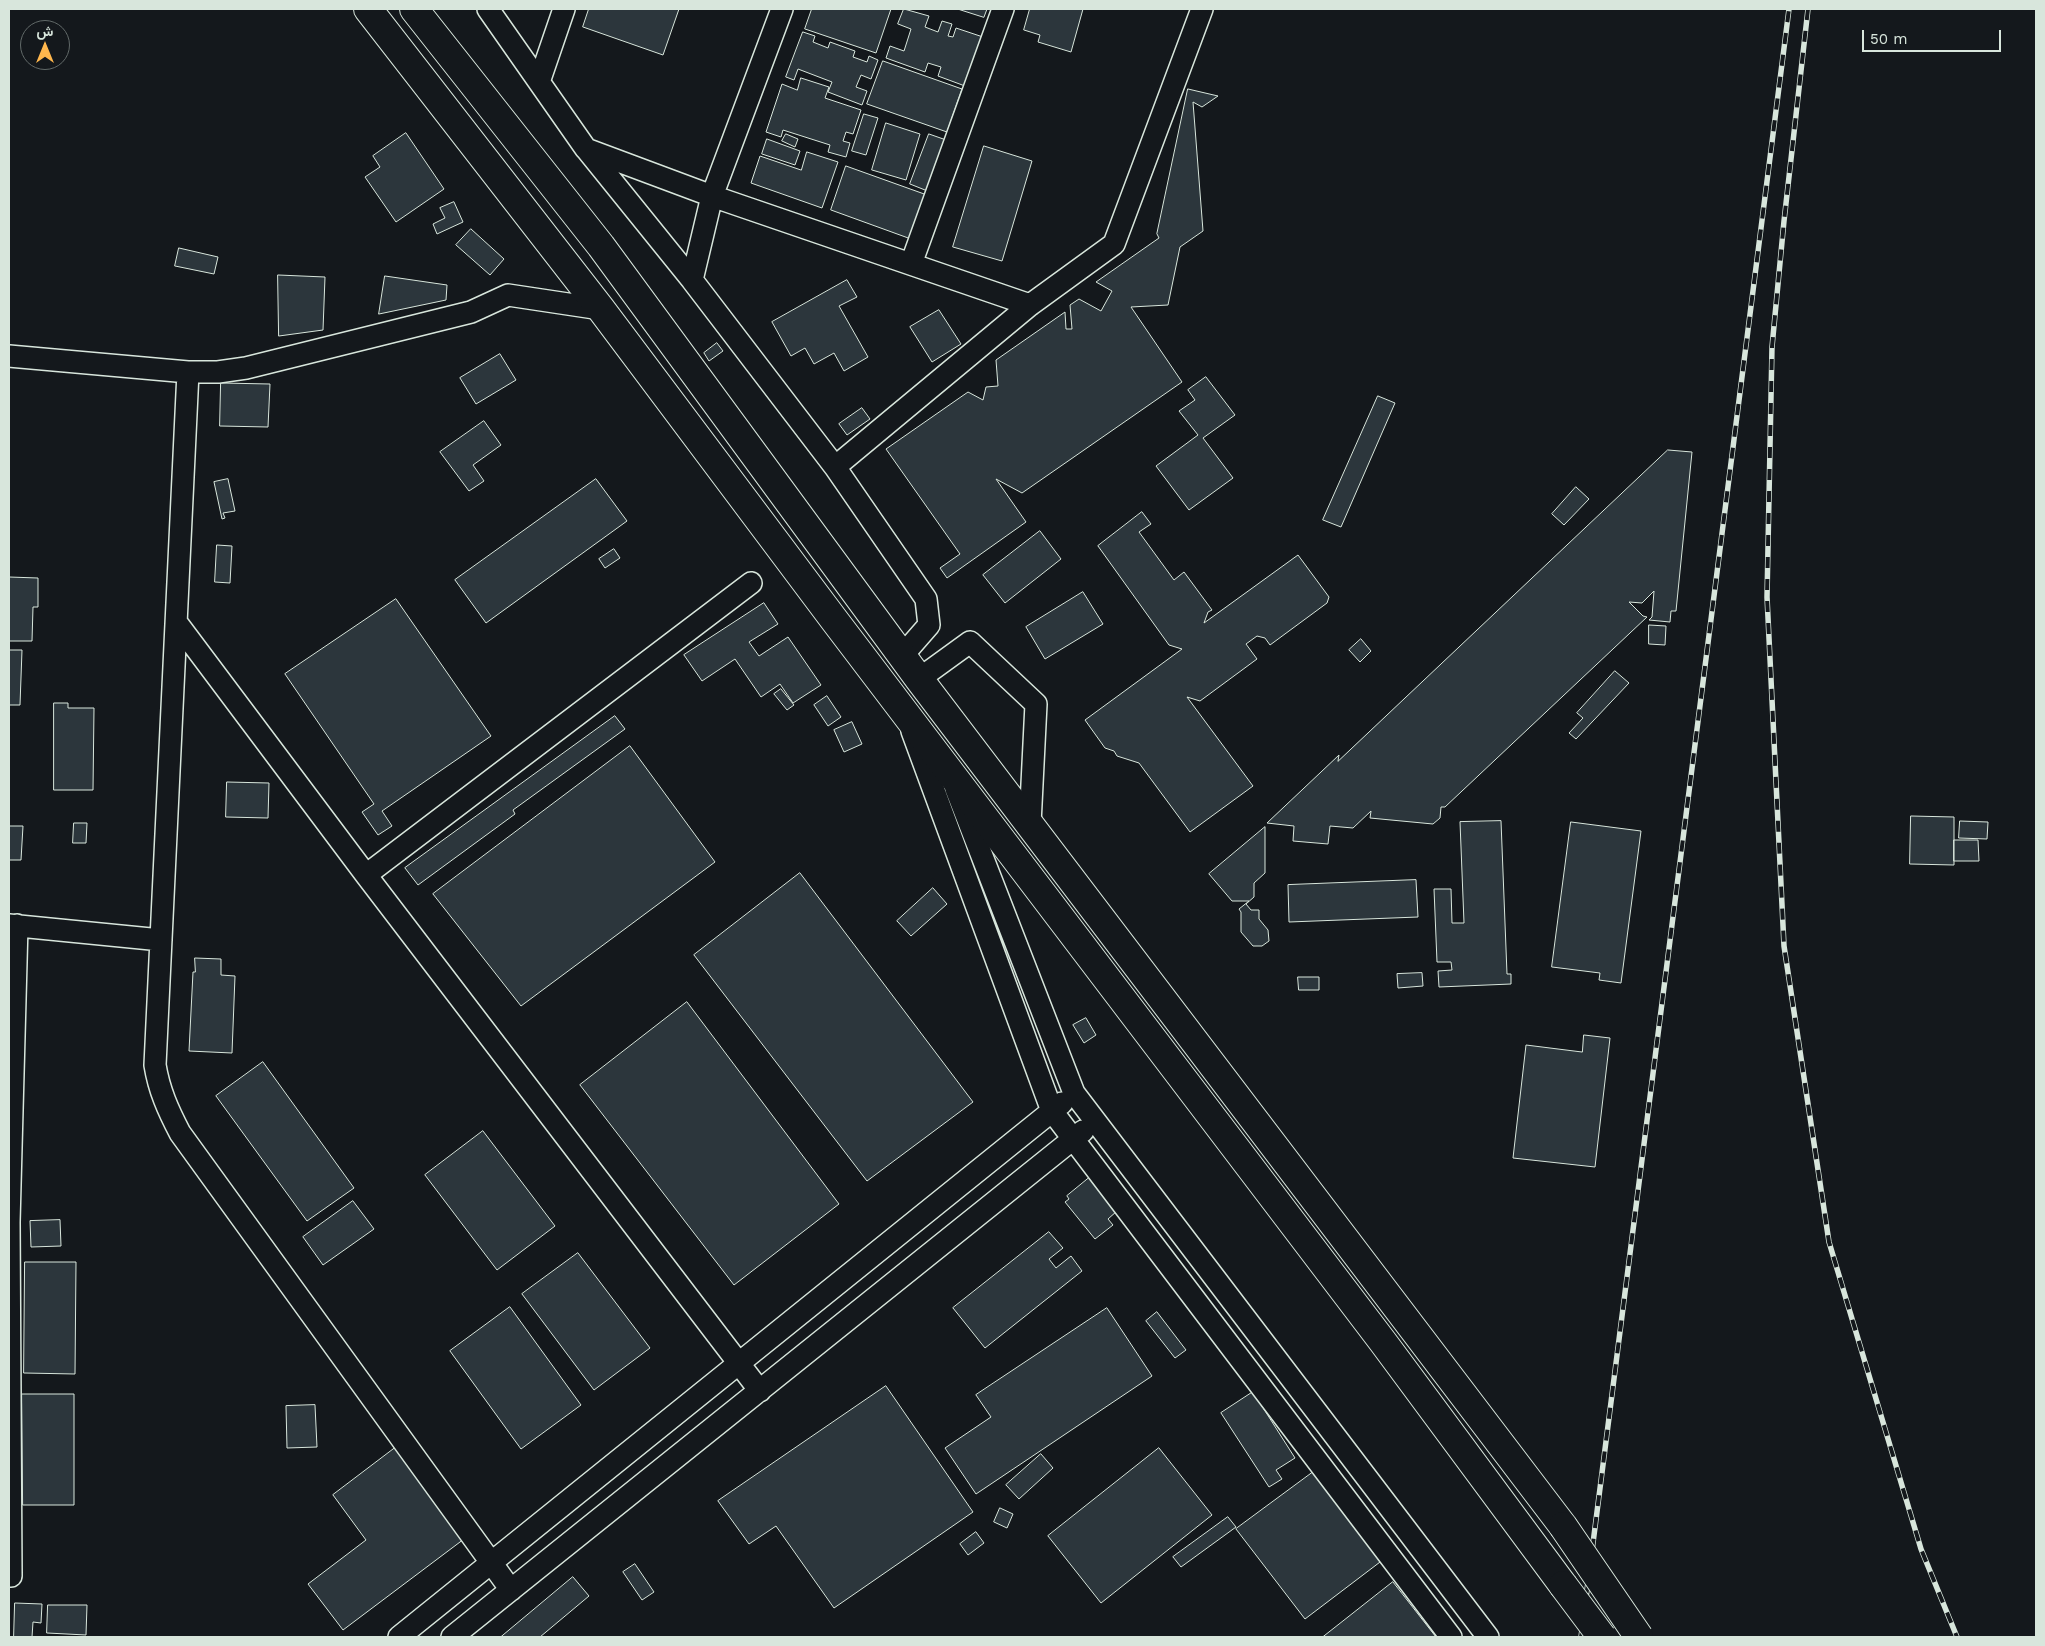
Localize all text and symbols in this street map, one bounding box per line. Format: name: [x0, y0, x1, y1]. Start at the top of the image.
north arrow: [20, 20, 70, 70]
scale bar: [1865, 20, 2004, 52]
text: ش: [37, 23, 53, 39]
text: 50 m: [1870, 30, 1907, 48]

